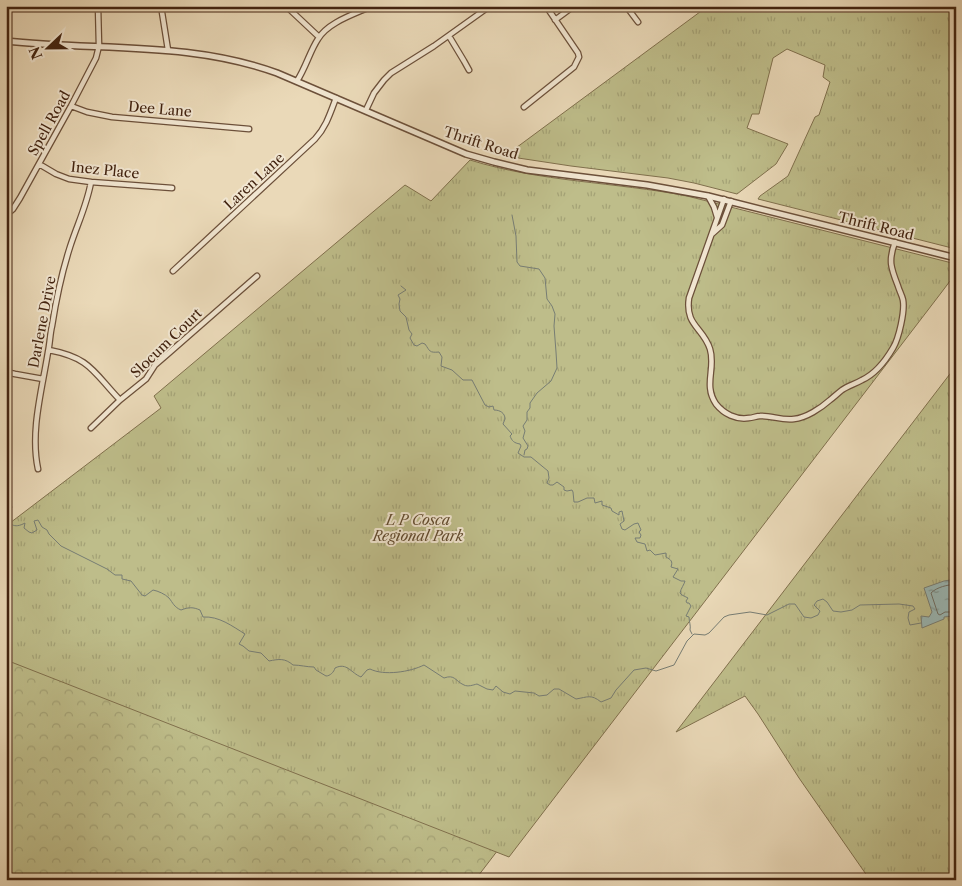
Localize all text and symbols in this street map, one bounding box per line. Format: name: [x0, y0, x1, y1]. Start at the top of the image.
north arrow: [22, 22, 72, 72]
text: N: [25, 44, 47, 62]
street label: Spell Road: [24, 87, 74, 159]
street label: Dee Lane: [127, 97, 193, 121]
street label: Thrift Road: [441, 122, 521, 164]
street label: Laren Lane: [220, 148, 288, 213]
street label: Inez Place: [70, 157, 140, 183]
street label: Thrift Road: [836, 208, 916, 244]
street label: Darlene Drive: [24, 274, 60, 370]
street label: Slocum Court: [126, 304, 206, 382]
park label: L P Cosca Regional Park: [372, 511, 464, 545]

